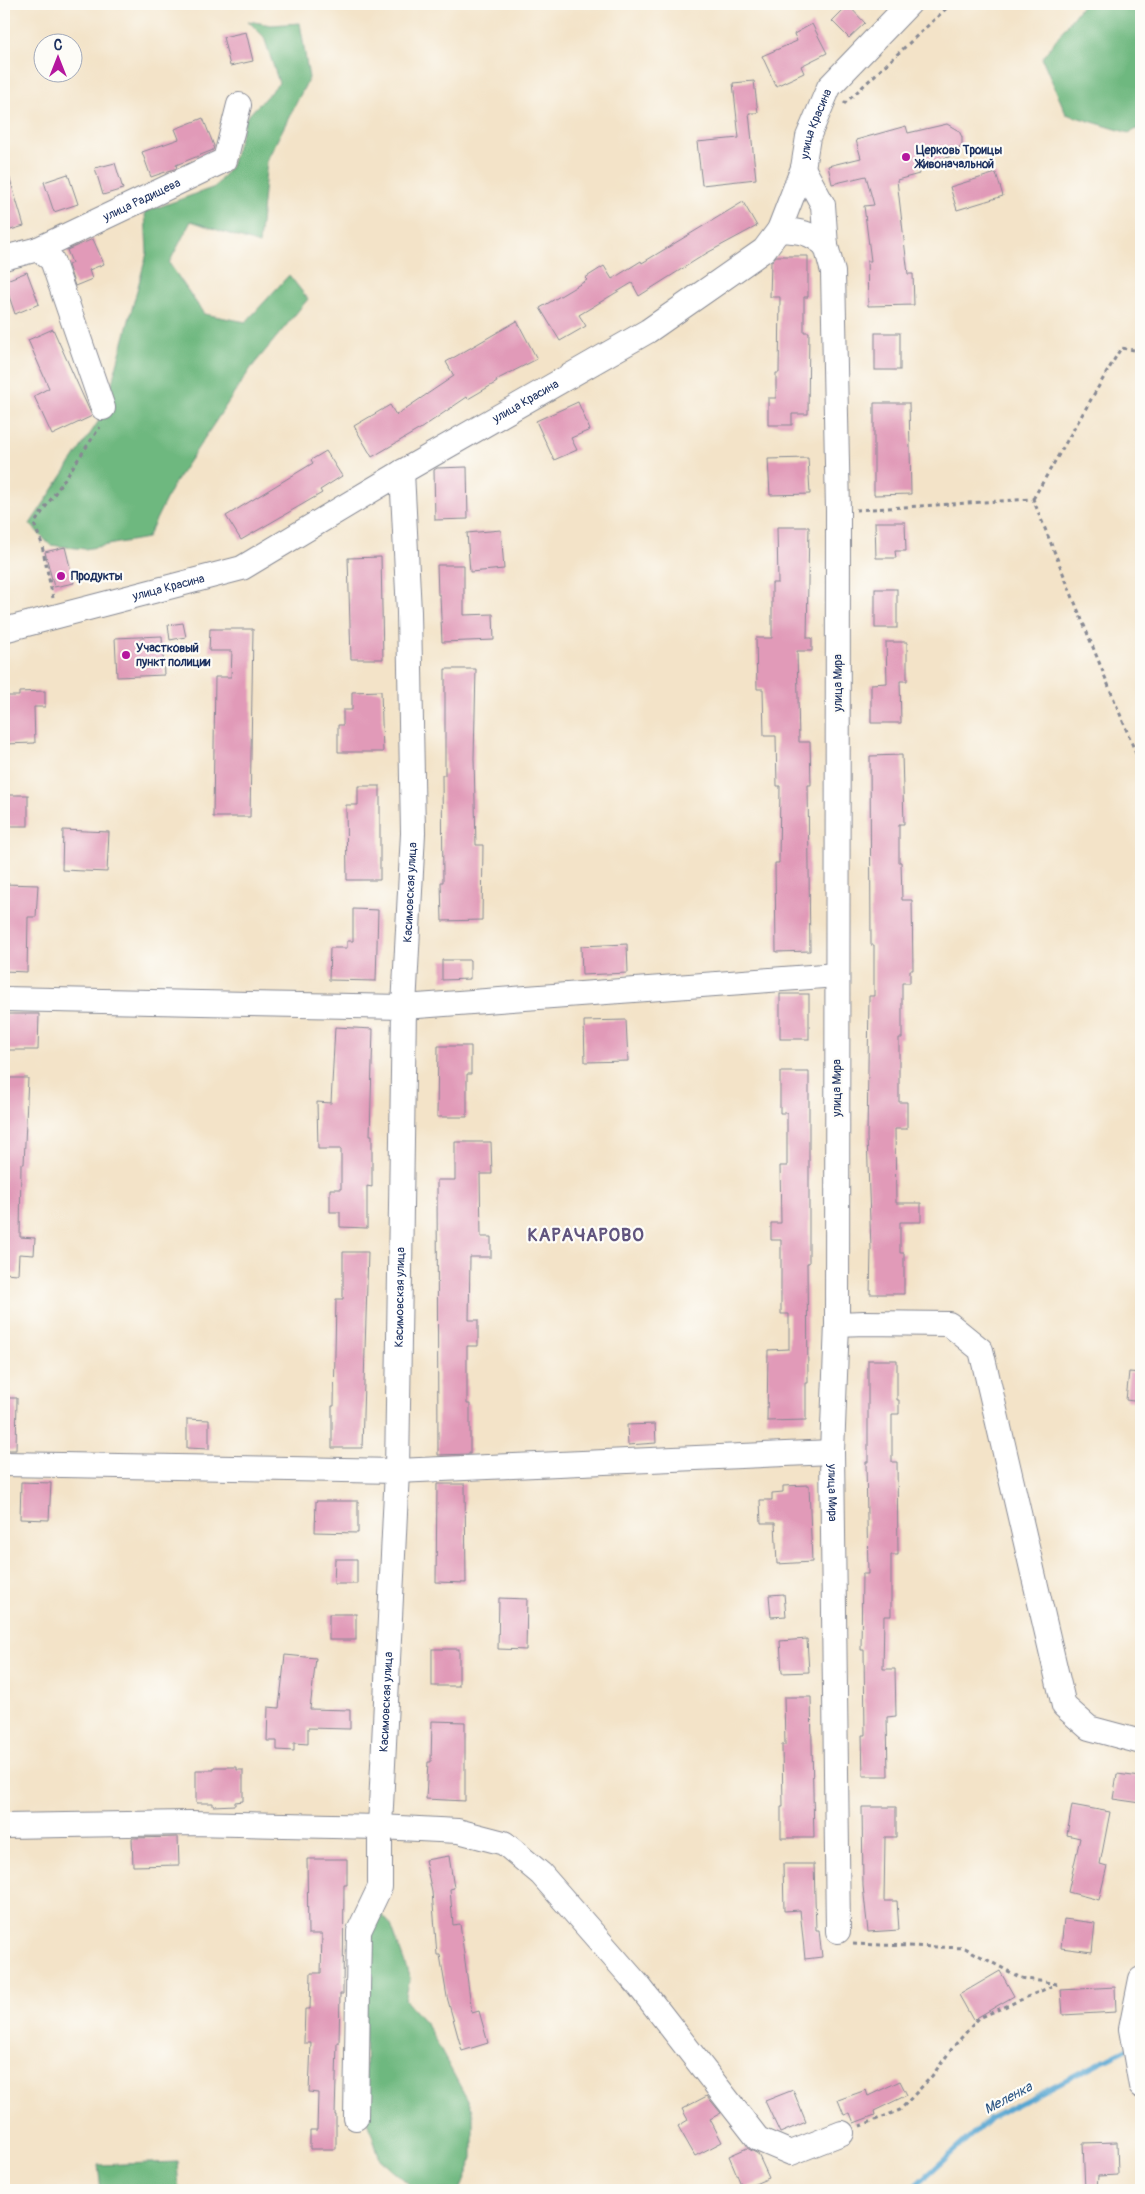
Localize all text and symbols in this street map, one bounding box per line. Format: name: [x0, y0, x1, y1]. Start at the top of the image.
north arrow: [32, 32, 82, 82]
text: С: [54, 37, 63, 54]
street label: улица Красина: [797, 86, 835, 161]
place label: Церковь Троицы Живоначальной: [914, 143, 1002, 172]
marker: Церковь Троицы Живоначальной: [900, 151, 912, 163]
street label: улица Радищева: [100, 175, 183, 225]
street label: улица Красина: [489, 376, 562, 426]
place label: Продукты: [71, 569, 123, 584]
marker: Продукты: [55, 570, 67, 582]
street label: улица Красина: [130, 570, 206, 604]
place label: Участковый пункт полиции: [136, 641, 211, 670]
marker: Участковый пункт полиции: [120, 649, 132, 661]
street label: улица Мира: [831, 654, 846, 713]
street label: Касимовская улица: [400, 842, 420, 943]
street label: улица Мира: [830, 1059, 845, 1118]
district label: КАРАЧАРОВО: [527, 1224, 645, 1247]
street label: Касимовская улица: [391, 1247, 408, 1347]
street label: улица Мира: [825, 1463, 840, 1522]
street label: Касимовская улица: [376, 1651, 396, 1752]
water label: Меленка: [981, 2078, 1036, 2118]

